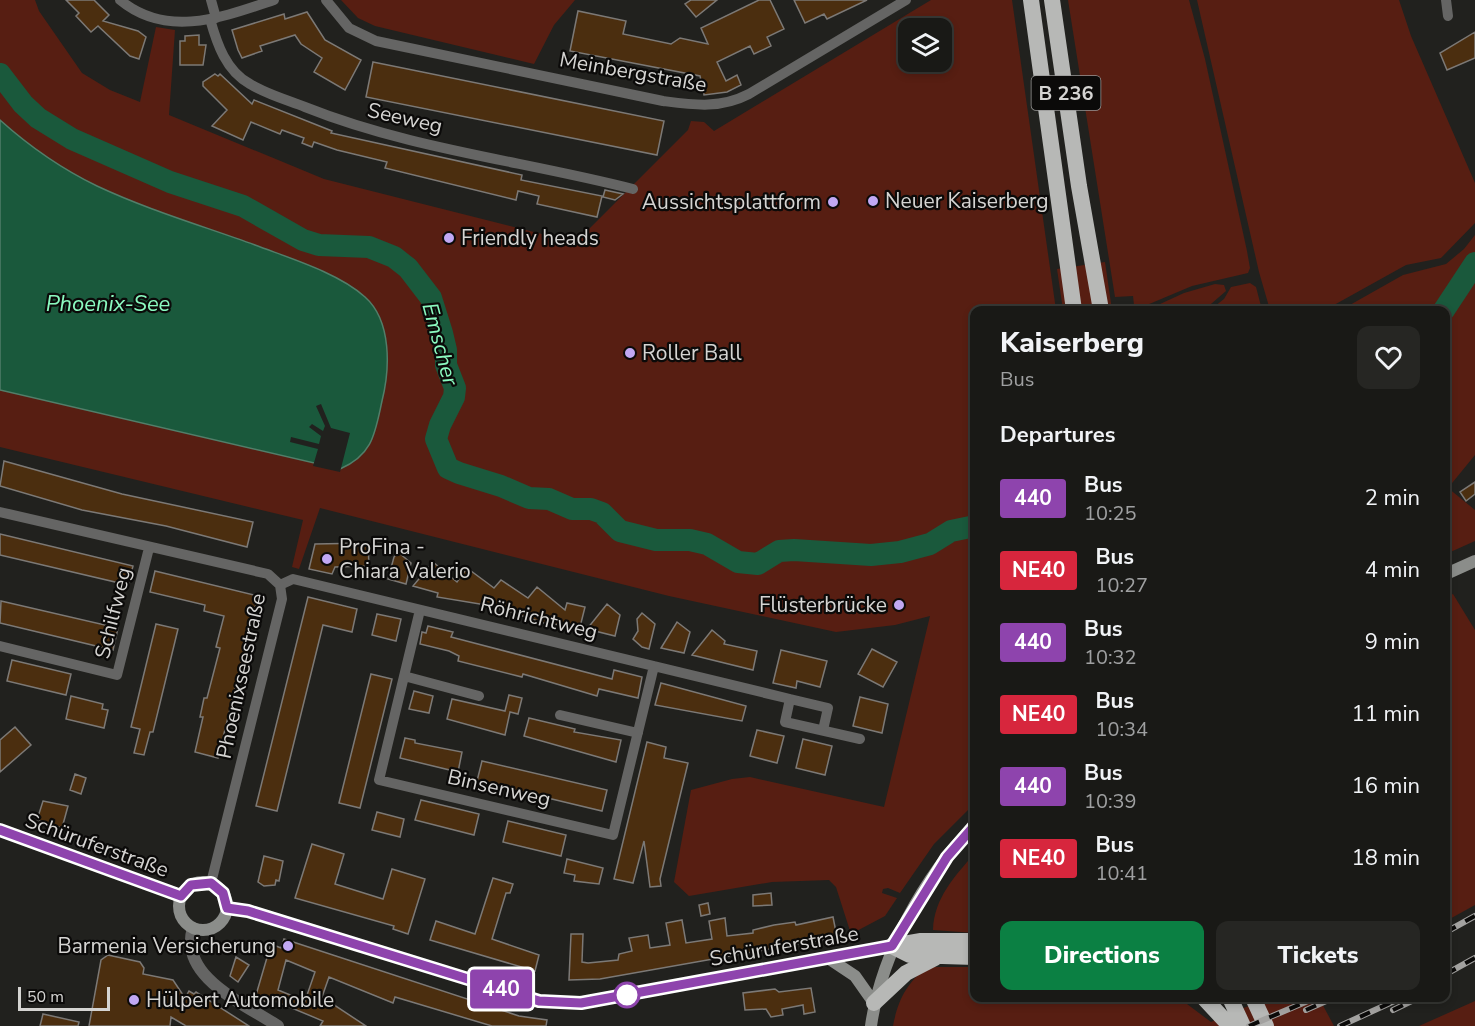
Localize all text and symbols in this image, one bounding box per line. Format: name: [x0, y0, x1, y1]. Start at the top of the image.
map controls: [898, 18, 952, 72]
button: layers: [898, 18, 952, 72]
street label: Meinbergstraße: [557, 45, 709, 99]
road number: B 236: [1032, 76, 1100, 110]
street label: Seeweg: [365, 96, 445, 140]
place label: Neuer Kaiserberg: [885, 187, 1049, 215]
place label: Aussichtsplattform: [642, 188, 821, 216]
marker: Neuer Kaiserberg: [866, 194, 880, 208]
marker: Aussichtsplattform: [826, 195, 840, 209]
place label: Friendly heads: [461, 224, 599, 252]
marker: Friendly heads: [442, 231, 456, 245]
water label: Phoenix-See: [46, 289, 171, 319]
water label: Emscher: [415, 299, 466, 390]
text: Kaiserberg: [1000, 324, 1144, 362]
button: heart: [1357, 326, 1420, 389]
place label: Roller Ball: [642, 339, 742, 367]
marker: Roller Ball: [623, 346, 637, 360]
text: Bus: [1000, 366, 1034, 393]
text: Departures: [1000, 420, 1115, 450]
text: Bus: [1084, 470, 1123, 500]
text: 2 min: [1365, 483, 1420, 513]
text: 440: [1014, 484, 1052, 512]
text: 10:25: [1084, 500, 1137, 527]
place label: ProFina - Chiara Valerio: [339, 533, 471, 585]
text: Bus: [1095, 542, 1134, 572]
marker: ProFina - Chiara Valerio: [320, 552, 334, 566]
text: 4 min: [1365, 555, 1420, 585]
text: NE40: [1012, 556, 1065, 584]
street label: Schilfweg: [88, 564, 138, 662]
text: 10:27: [1095, 572, 1148, 599]
street label: Röhrichtweg: [477, 590, 601, 646]
street label: Phoenixseestraße: [210, 591, 272, 761]
place label: Flüsterbrücke: [759, 591, 887, 619]
marker: Flüsterbrücke: [892, 598, 906, 612]
text: Bus: [1084, 614, 1123, 644]
text: 9 min: [1365, 627, 1420, 657]
text: 440: [1014, 628, 1052, 656]
text: 10:32: [1084, 644, 1137, 671]
text: Bus: [1095, 686, 1134, 716]
text: 11 min: [1352, 699, 1420, 729]
text: NE40: [1012, 700, 1065, 728]
text: 10:34: [1095, 716, 1148, 743]
text: Bus: [1084, 758, 1123, 788]
street label: Binsenweg: [445, 763, 553, 813]
text: 16 min: [1352, 771, 1420, 801]
text: 440: [1014, 772, 1052, 800]
text: 10:39: [1084, 788, 1137, 815]
street label: Schüruferstraße: [21, 806, 173, 884]
text: Bus: [1095, 830, 1134, 860]
text: 18 min: [1352, 843, 1420, 873]
text: NE40: [1012, 844, 1065, 872]
text: 10:41: [1095, 860, 1148, 887]
street label: Schüruferstraße: [707, 919, 861, 973]
button: Directions: [1000, 921, 1204, 990]
button: Tickets: [1216, 921, 1420, 990]
place label: Barmenia Versicherung: [58, 932, 276, 960]
marker: Barmenia Versicherung: [281, 939, 295, 953]
line badge: 440: [466, 970, 536, 1008]
text: 440: [482, 975, 520, 1003]
unlabelled marker: [614, 982, 640, 1008]
scale bar: [18, 984, 110, 1012]
text: 50 m: [27, 986, 64, 1008]
place label: Hülpert Automobile: [146, 986, 334, 1014]
marker: Hülpert Automobile: [127, 993, 141, 1007]

